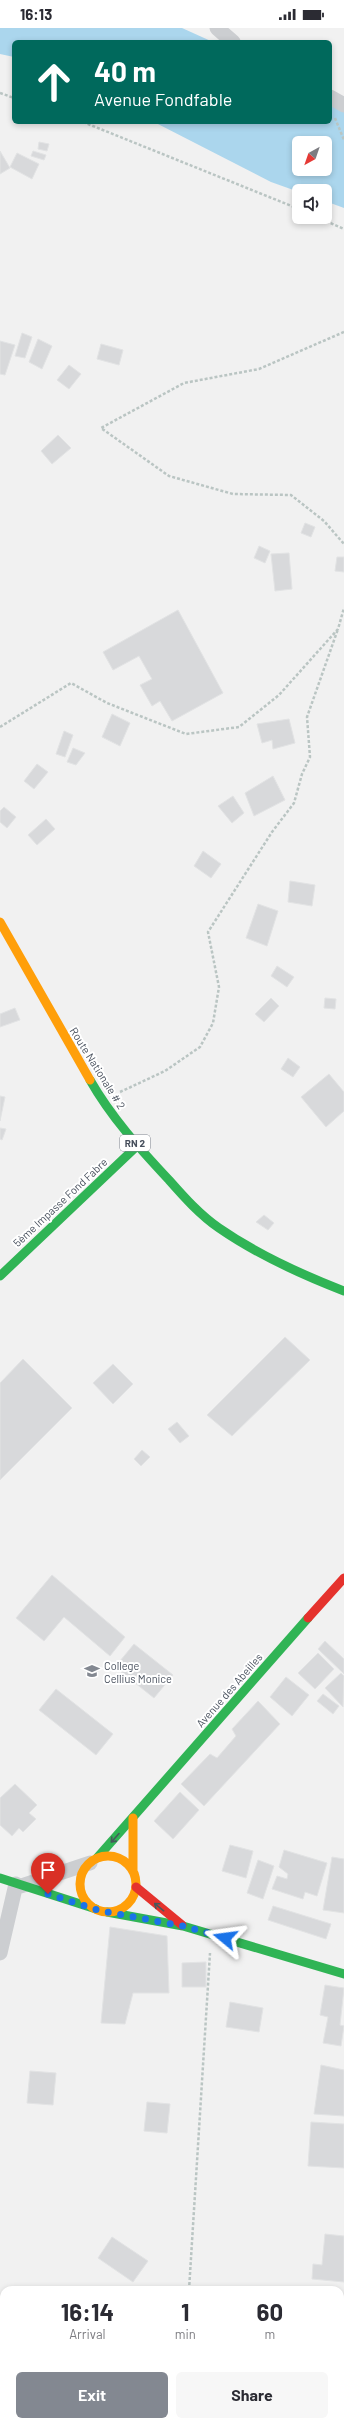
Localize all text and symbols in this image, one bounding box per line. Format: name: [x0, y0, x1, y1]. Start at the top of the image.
text: 16:13: [20, 5, 52, 23]
text: 40 m: [94, 54, 156, 88]
icon: ahead: [28, 56, 80, 108]
text: Avenue Fondfable: [94, 88, 232, 110]
north arrow: [292, 136, 332, 176]
map controls: [292, 136, 332, 224]
button: sound: [292, 184, 332, 224]
street label: Route Nationale # 2: [68, 1025, 128, 1111]
road number: RN 2: [120, 1135, 150, 1151]
street label: 5ème Impasse Fond Fabre: [10, 1155, 110, 1249]
street label: Avenue des Abeilles: [193, 1650, 265, 1730]
place label: College Cellius Monice: [104, 1659, 172, 1685]
school or university icon: College Cellius Monice: [83, 1662, 101, 1680]
one-way arrow: [110, 1833, 120, 1843]
pin: [31, 1853, 65, 1894]
icon: arrive: [37, 1859, 59, 1881]
one-way arrow: [154, 1902, 165, 1911]
position arrow: [204, 1917, 246, 1959]
text: 16:14: [61, 2297, 114, 2326]
text: 1: [181, 2297, 190, 2326]
text: 60: [257, 2297, 283, 2326]
text: Arrival: [69, 2326, 106, 2342]
text: min: [175, 2326, 196, 2342]
text: m: [265, 2326, 275, 2342]
button: Exit: [16, 2372, 168, 2418]
button: Share: [176, 2372, 328, 2418]

